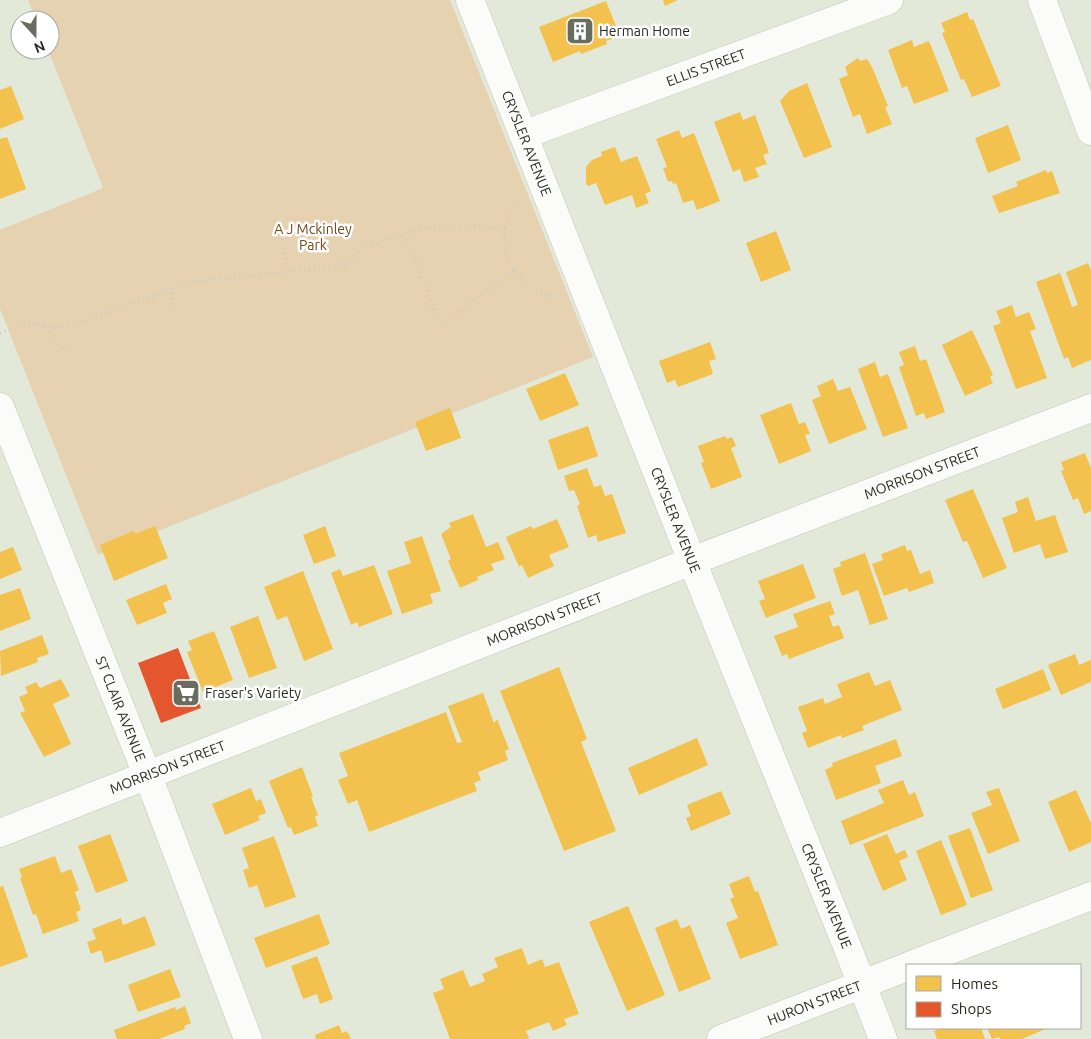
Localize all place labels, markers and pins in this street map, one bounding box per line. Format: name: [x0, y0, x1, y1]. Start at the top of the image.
building icon: Herman Home: [565, 16, 595, 46]
place label: Herman Home: [599, 23, 690, 39]
supermarket icon: Fraser's Variety: [171, 678, 201, 708]
place label: Fraser's Variety: [205, 685, 301, 701]

